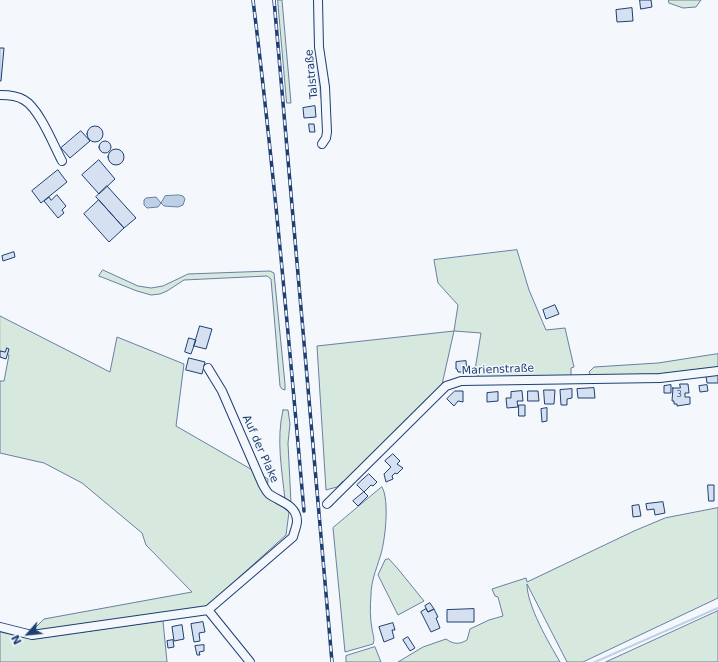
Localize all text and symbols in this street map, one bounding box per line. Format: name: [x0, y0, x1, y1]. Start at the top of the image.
street label: Talstraße: [303, 49, 321, 99]
street label: Marienstraße: [462, 362, 534, 378]
house number: 3: [676, 390, 682, 400]
street label: Auf der Plake: [239, 413, 281, 485]
north arrow: [8, 614, 48, 654]
text: N: [9, 633, 25, 647]

